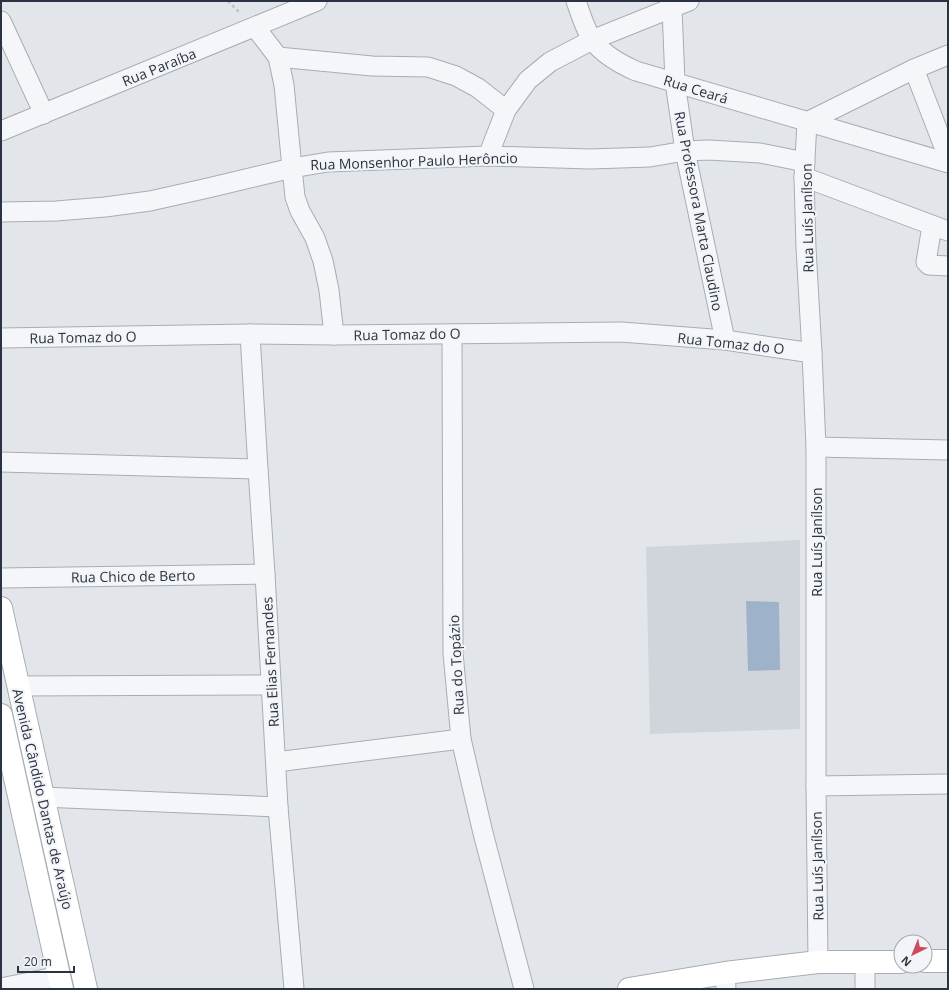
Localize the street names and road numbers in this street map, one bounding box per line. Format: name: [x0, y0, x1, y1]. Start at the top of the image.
street label: Rua Paraíba: [119, 44, 199, 90]
street label: Rua Ceará: [661, 70, 731, 108]
street label: Rua Professora Marta Claudino: [670, 110, 728, 312]
street label: Rua Monsenhor Paulo Herôncio: [310, 148, 518, 174]
street label: Rua Luís Janílson: [797, 163, 817, 273]
street label: Rua Tomaz do O: [353, 324, 461, 344]
street label: Rua Tomaz do O: [29, 327, 137, 347]
street label: Rua Tomaz do O: [677, 328, 785, 358]
street label: Rua Luís Janílson: [807, 487, 826, 597]
street label: Rua Chico de Berto: [71, 565, 195, 587]
street label: Rua Elias Fernandes: [257, 596, 283, 728]
street label: Rua do Topázio: [444, 614, 468, 716]
street label: Avenida Cândido Dantas de Araújo: [8, 687, 78, 911]
street label: Rua Luís Janílson: [807, 811, 827, 921]

